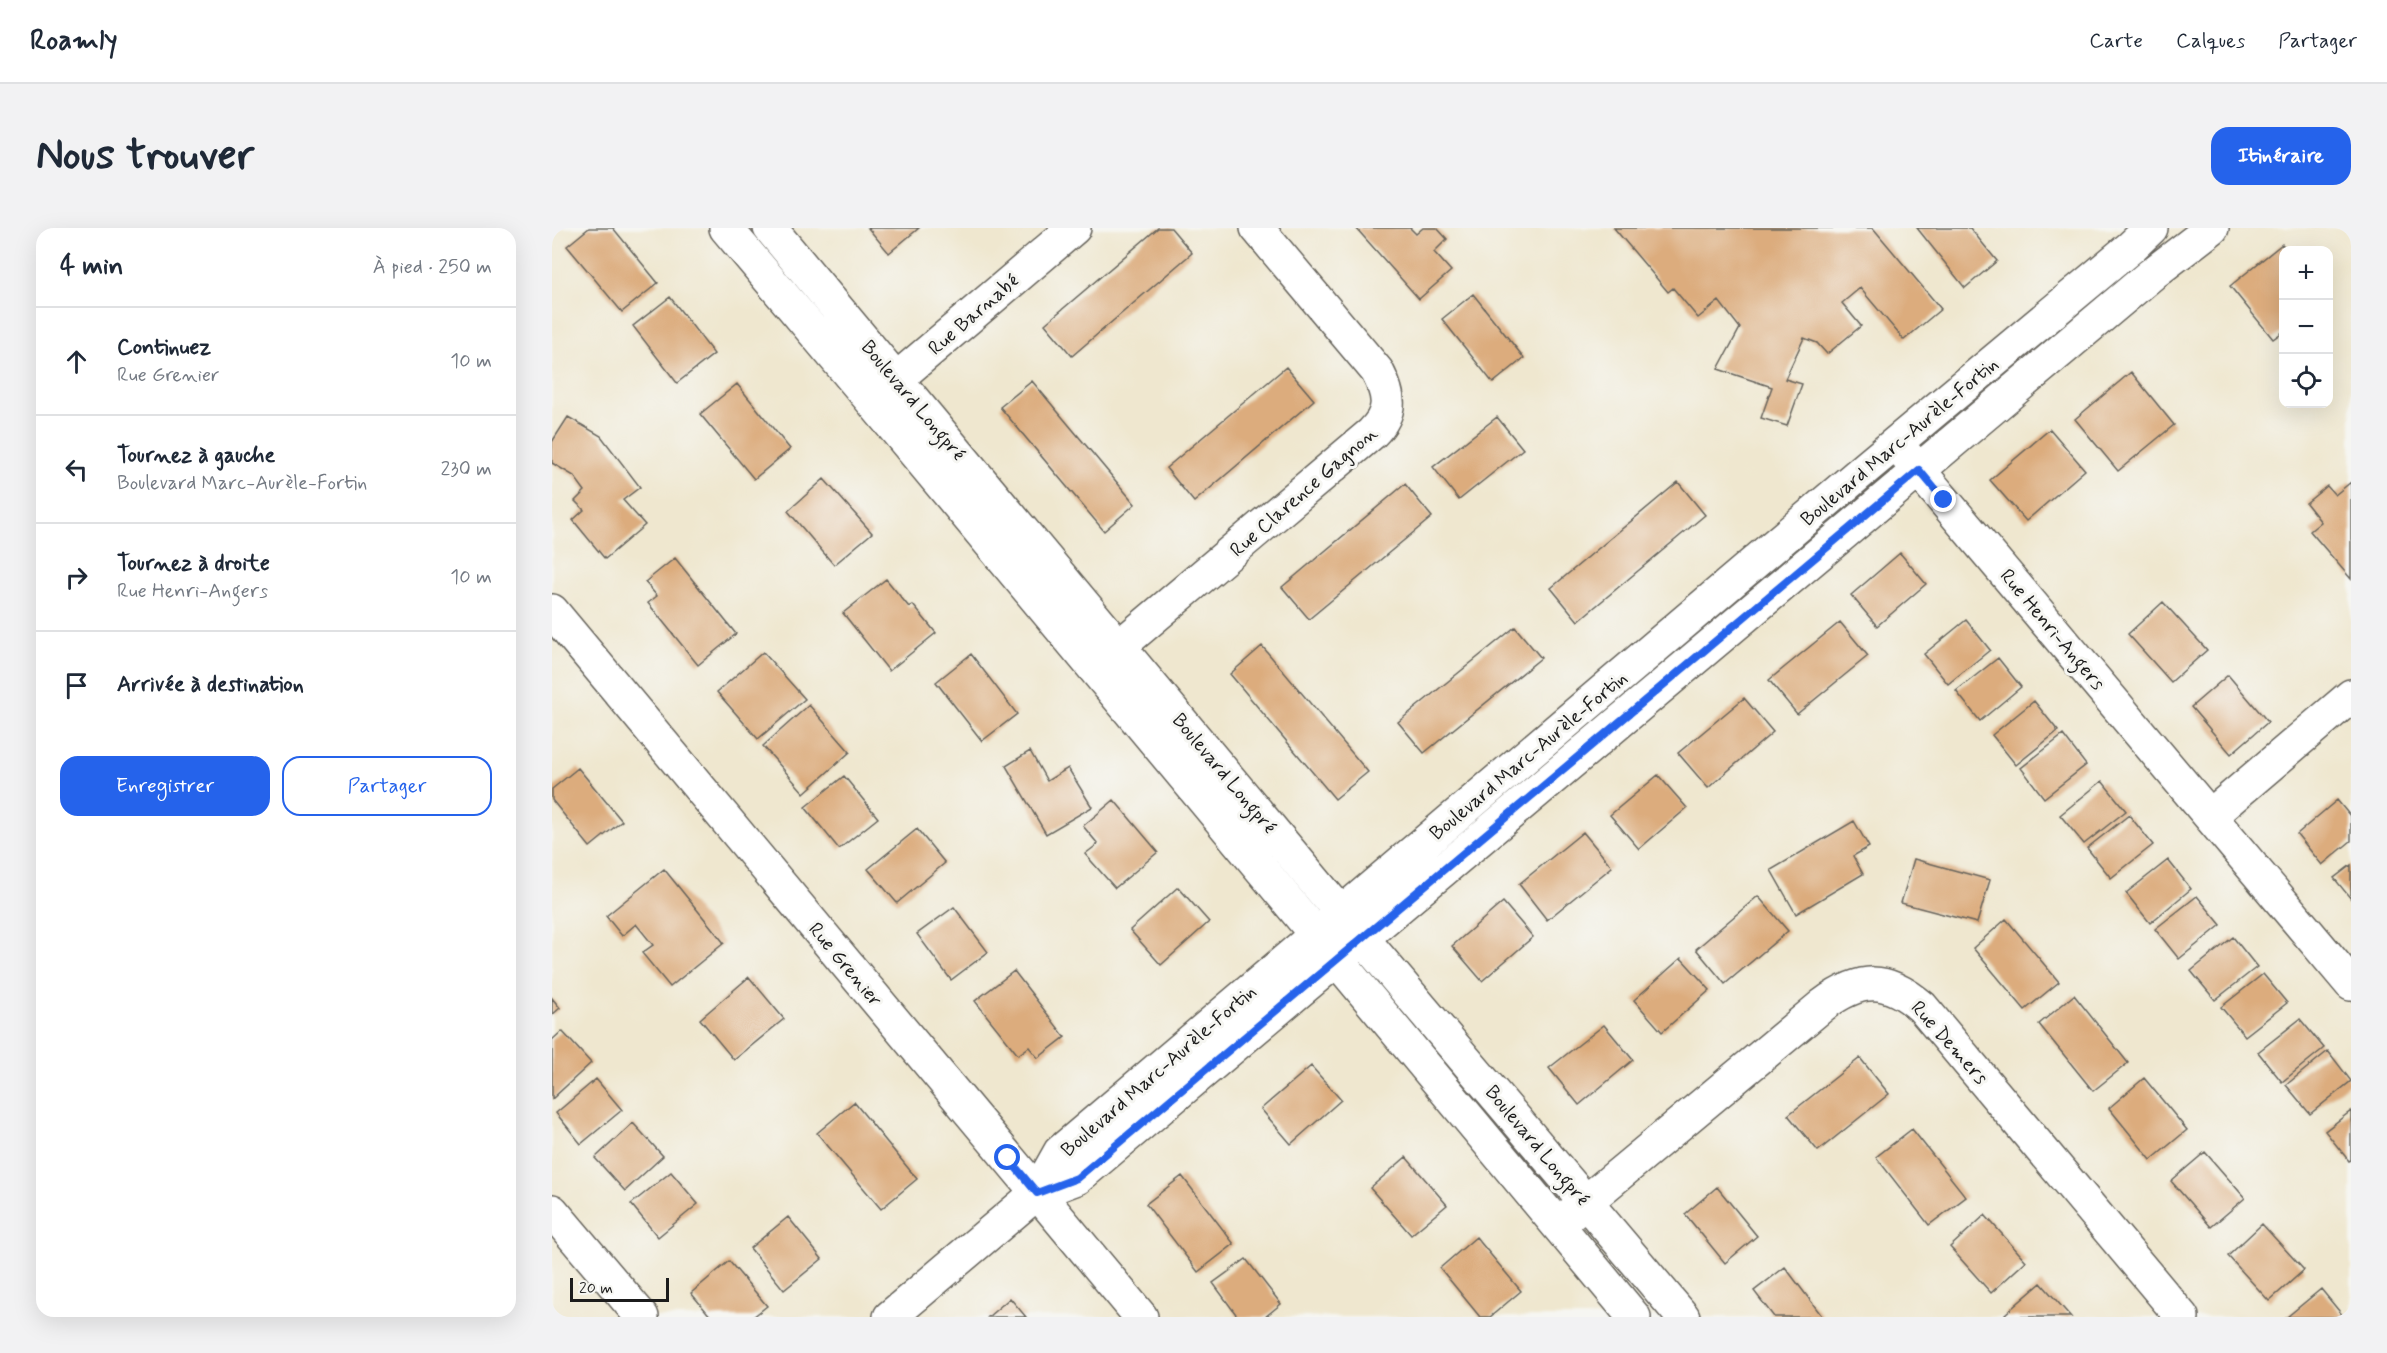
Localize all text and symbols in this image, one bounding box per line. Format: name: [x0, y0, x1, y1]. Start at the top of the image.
text: Roamly: [30, 23, 118, 60]
text: Carte: [2089, 27, 2143, 55]
text: Calques: [2176, 27, 2245, 55]
text: Partager: [2278, 27, 2357, 55]
button: Itinéraire: [2211, 127, 2351, 185]
text: Nous trouver: [36, 129, 254, 184]
map controls: [2279, 246, 2333, 408]
button: +: [2279, 246, 2333, 300]
text: 4 min: [60, 250, 123, 284]
text: À pied · 250 m: [373, 254, 492, 281]
street label: Rue Barnabé: [923, 268, 1025, 362]
button: −: [2279, 300, 2333, 354]
text: Continuez: [117, 334, 211, 362]
street label: Boulevard Longpré: [853, 335, 971, 468]
icon: ahead: [60, 345, 93, 378]
text: 10 m: [450, 348, 492, 375]
street label: Boulevard Marc-Aurèle-Fortin: [1795, 351, 2005, 533]
button: locate: [2279, 354, 2333, 408]
text: Rue Grenier: [117, 362, 219, 389]
street label: Rue Clarence Gagnon: [1224, 420, 1384, 564]
text: Tournez à gauche: [117, 442, 275, 470]
icon: left: [60, 453, 93, 486]
text: 230 m: [440, 456, 492, 483]
text: Boulevard Marc-Aurèle-Fortin: [117, 470, 367, 497]
route end: [1930, 486, 1956, 512]
text: Tournez à droite: [117, 550, 270, 578]
icon: right: [60, 561, 93, 594]
street label: Rue Henri-Angers: [1991, 563, 2111, 698]
text: 10 m: [450, 564, 492, 591]
text: Rue Henri-Angers: [117, 578, 268, 605]
street label: Boulevard Marc-Aurèle-Fortin: [1424, 665, 1634, 847]
icon: arrive: [60, 669, 93, 702]
text: Arrivée à destination: [117, 671, 304, 699]
street label: Boulevard Longpré: [1164, 708, 1282, 841]
button: Enregistrer: [60, 756, 270, 816]
button: Partager: [282, 756, 492, 816]
street label: Rue Grenier: [802, 917, 888, 1013]
street label: Boulevard Marc-Aurèle-Fortin: [1056, 979, 1262, 1163]
street label: Rue Demers: [1904, 995, 1994, 1091]
street label: Boulevard Longpré: [1477, 1080, 1595, 1213]
route start: [994, 1144, 1020, 1170]
scale bar: [570, 1275, 669, 1302]
text: 20 m: [579, 1278, 613, 1299]

